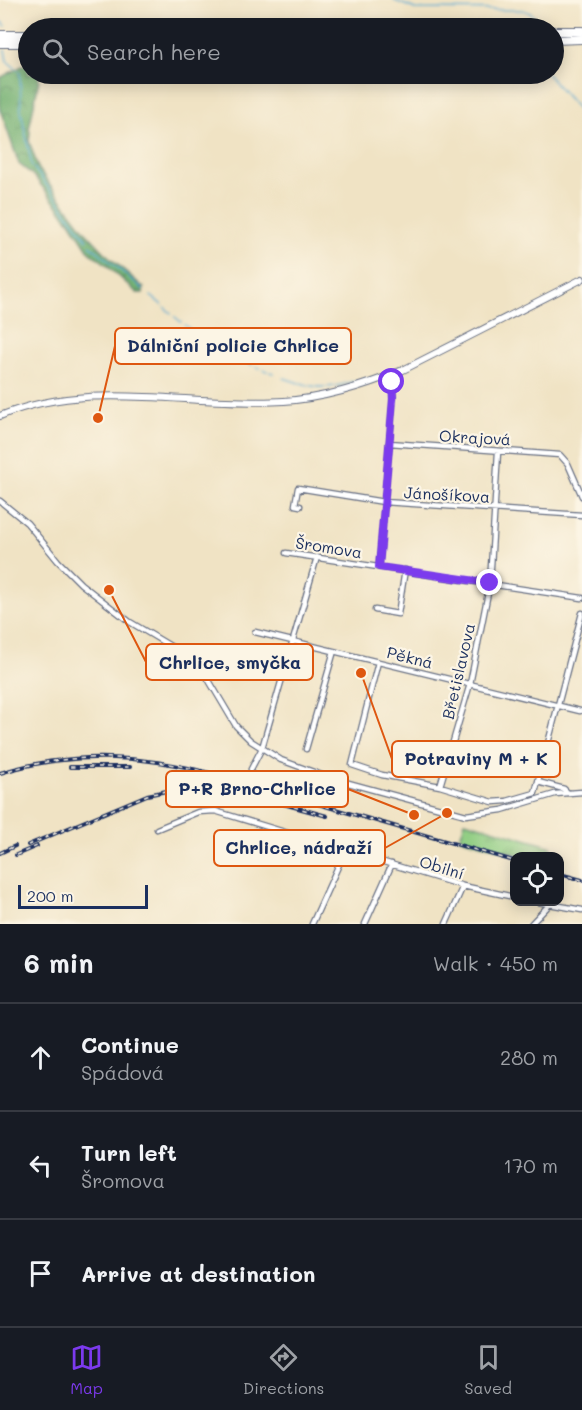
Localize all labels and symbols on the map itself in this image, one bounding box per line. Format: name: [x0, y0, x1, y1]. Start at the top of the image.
callout: Dálniční policie Chrlice: [115, 328, 351, 364]
text: Dálniční policie Chrlice: [127, 333, 339, 357]
route start: [378, 368, 404, 394]
street label: Okrajová: [439, 425, 511, 449]
street label: Jánošíkova: [403, 481, 491, 507]
street label: Šromova: [294, 531, 364, 563]
route end: [476, 569, 502, 595]
street label: Břetislavova: [437, 621, 479, 721]
street label: Pěkná: [385, 641, 435, 673]
callout: Chrlice, smyčka: [146, 644, 313, 680]
text: Chrlice, smyčka: [159, 650, 301, 674]
callout: Potraviny M + K: [392, 741, 560, 777]
text: Potraviny M + K: [404, 746, 548, 770]
callout: P+R Brno-Chrlice: [166, 771, 348, 807]
text: P+R Brno-Chrlice: [178, 776, 336, 800]
callout: Chrlice, nádraží: [214, 830, 385, 866]
text: Chrlice, nádraží: [225, 835, 373, 859]
street label: Obilní: [417, 850, 467, 884]
scale bar: [18, 882, 148, 910]

